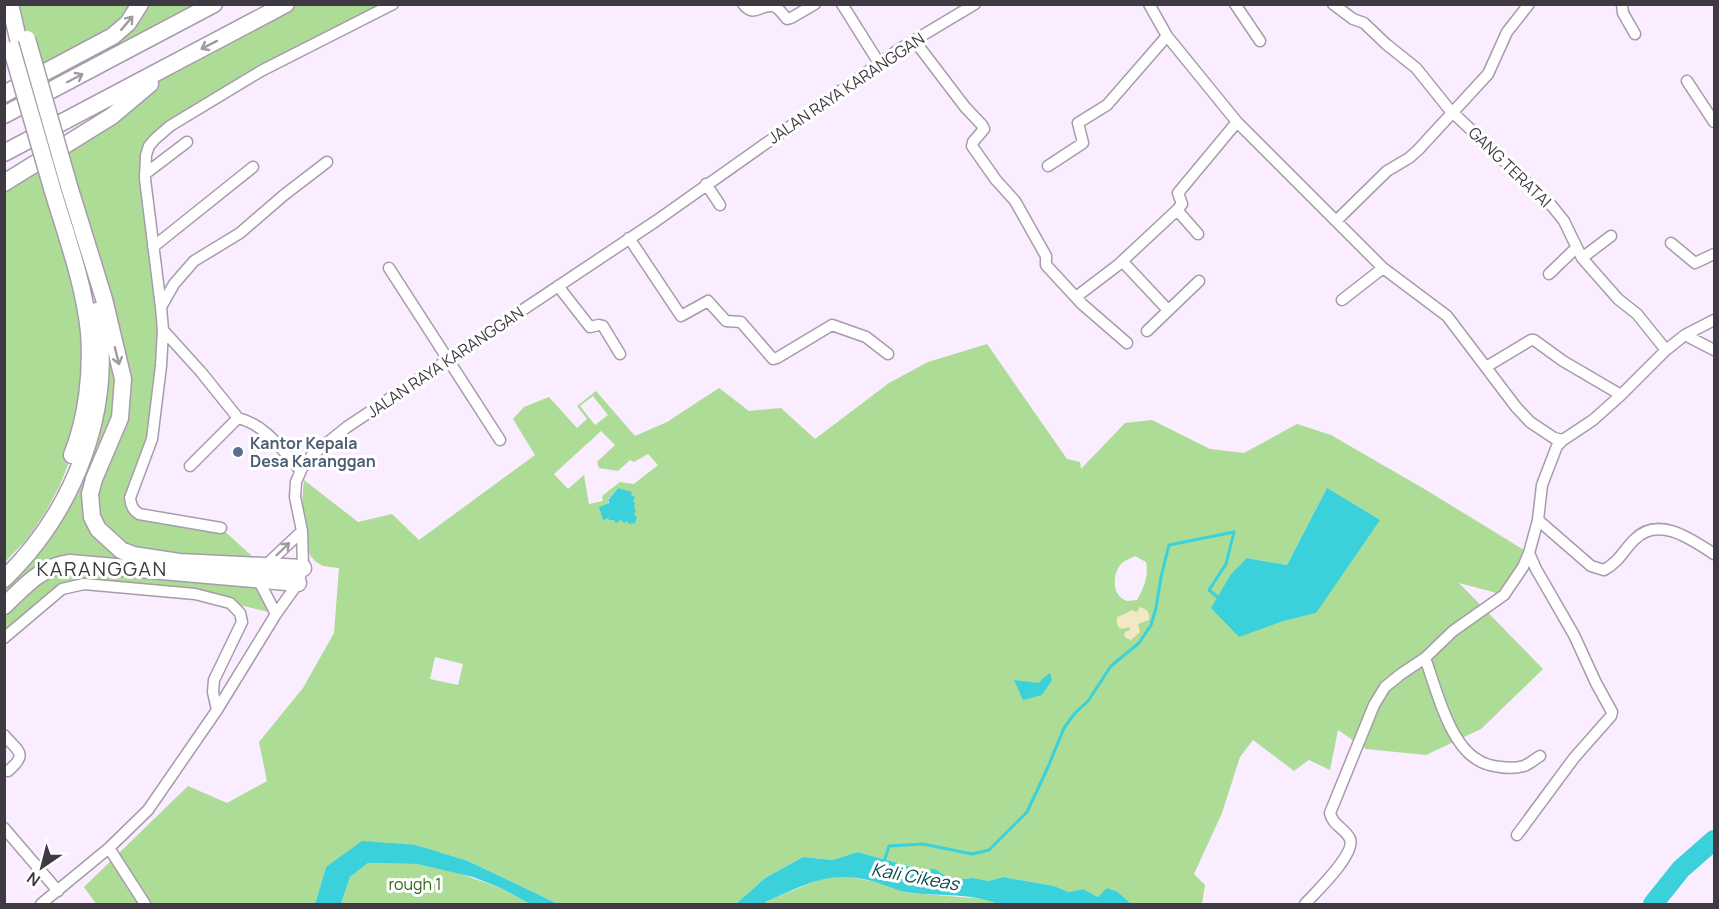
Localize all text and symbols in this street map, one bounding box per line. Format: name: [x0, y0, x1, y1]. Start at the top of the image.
one-way arrow: [121, 15, 134, 31]
street label: JALAN RAYA KARANGGAN: [763, 27, 929, 149]
one-way arrow: [201, 40, 219, 51]
one-way arrow: [66, 72, 83, 84]
street label: GANG TERATAI: [1464, 122, 1556, 212]
street label: JALAN RAYA KARANGGAN: [362, 301, 528, 423]
one-way arrow: [112, 346, 123, 365]
place label: Kantor Kepala Desa Karanggan: [250, 432, 376, 472]
marker: Kantor Kepala Desa Karanggan: [231, 445, 245, 459]
one-way arrow: [276, 542, 291, 556]
district label: KARANGGAN: [36, 555, 168, 582]
north arrow: [12, 837, 72, 897]
water label: Kali Cikeas: [870, 857, 962, 896]
text: N: [22, 867, 44, 892]
park label: rough 1: [389, 873, 442, 895]

